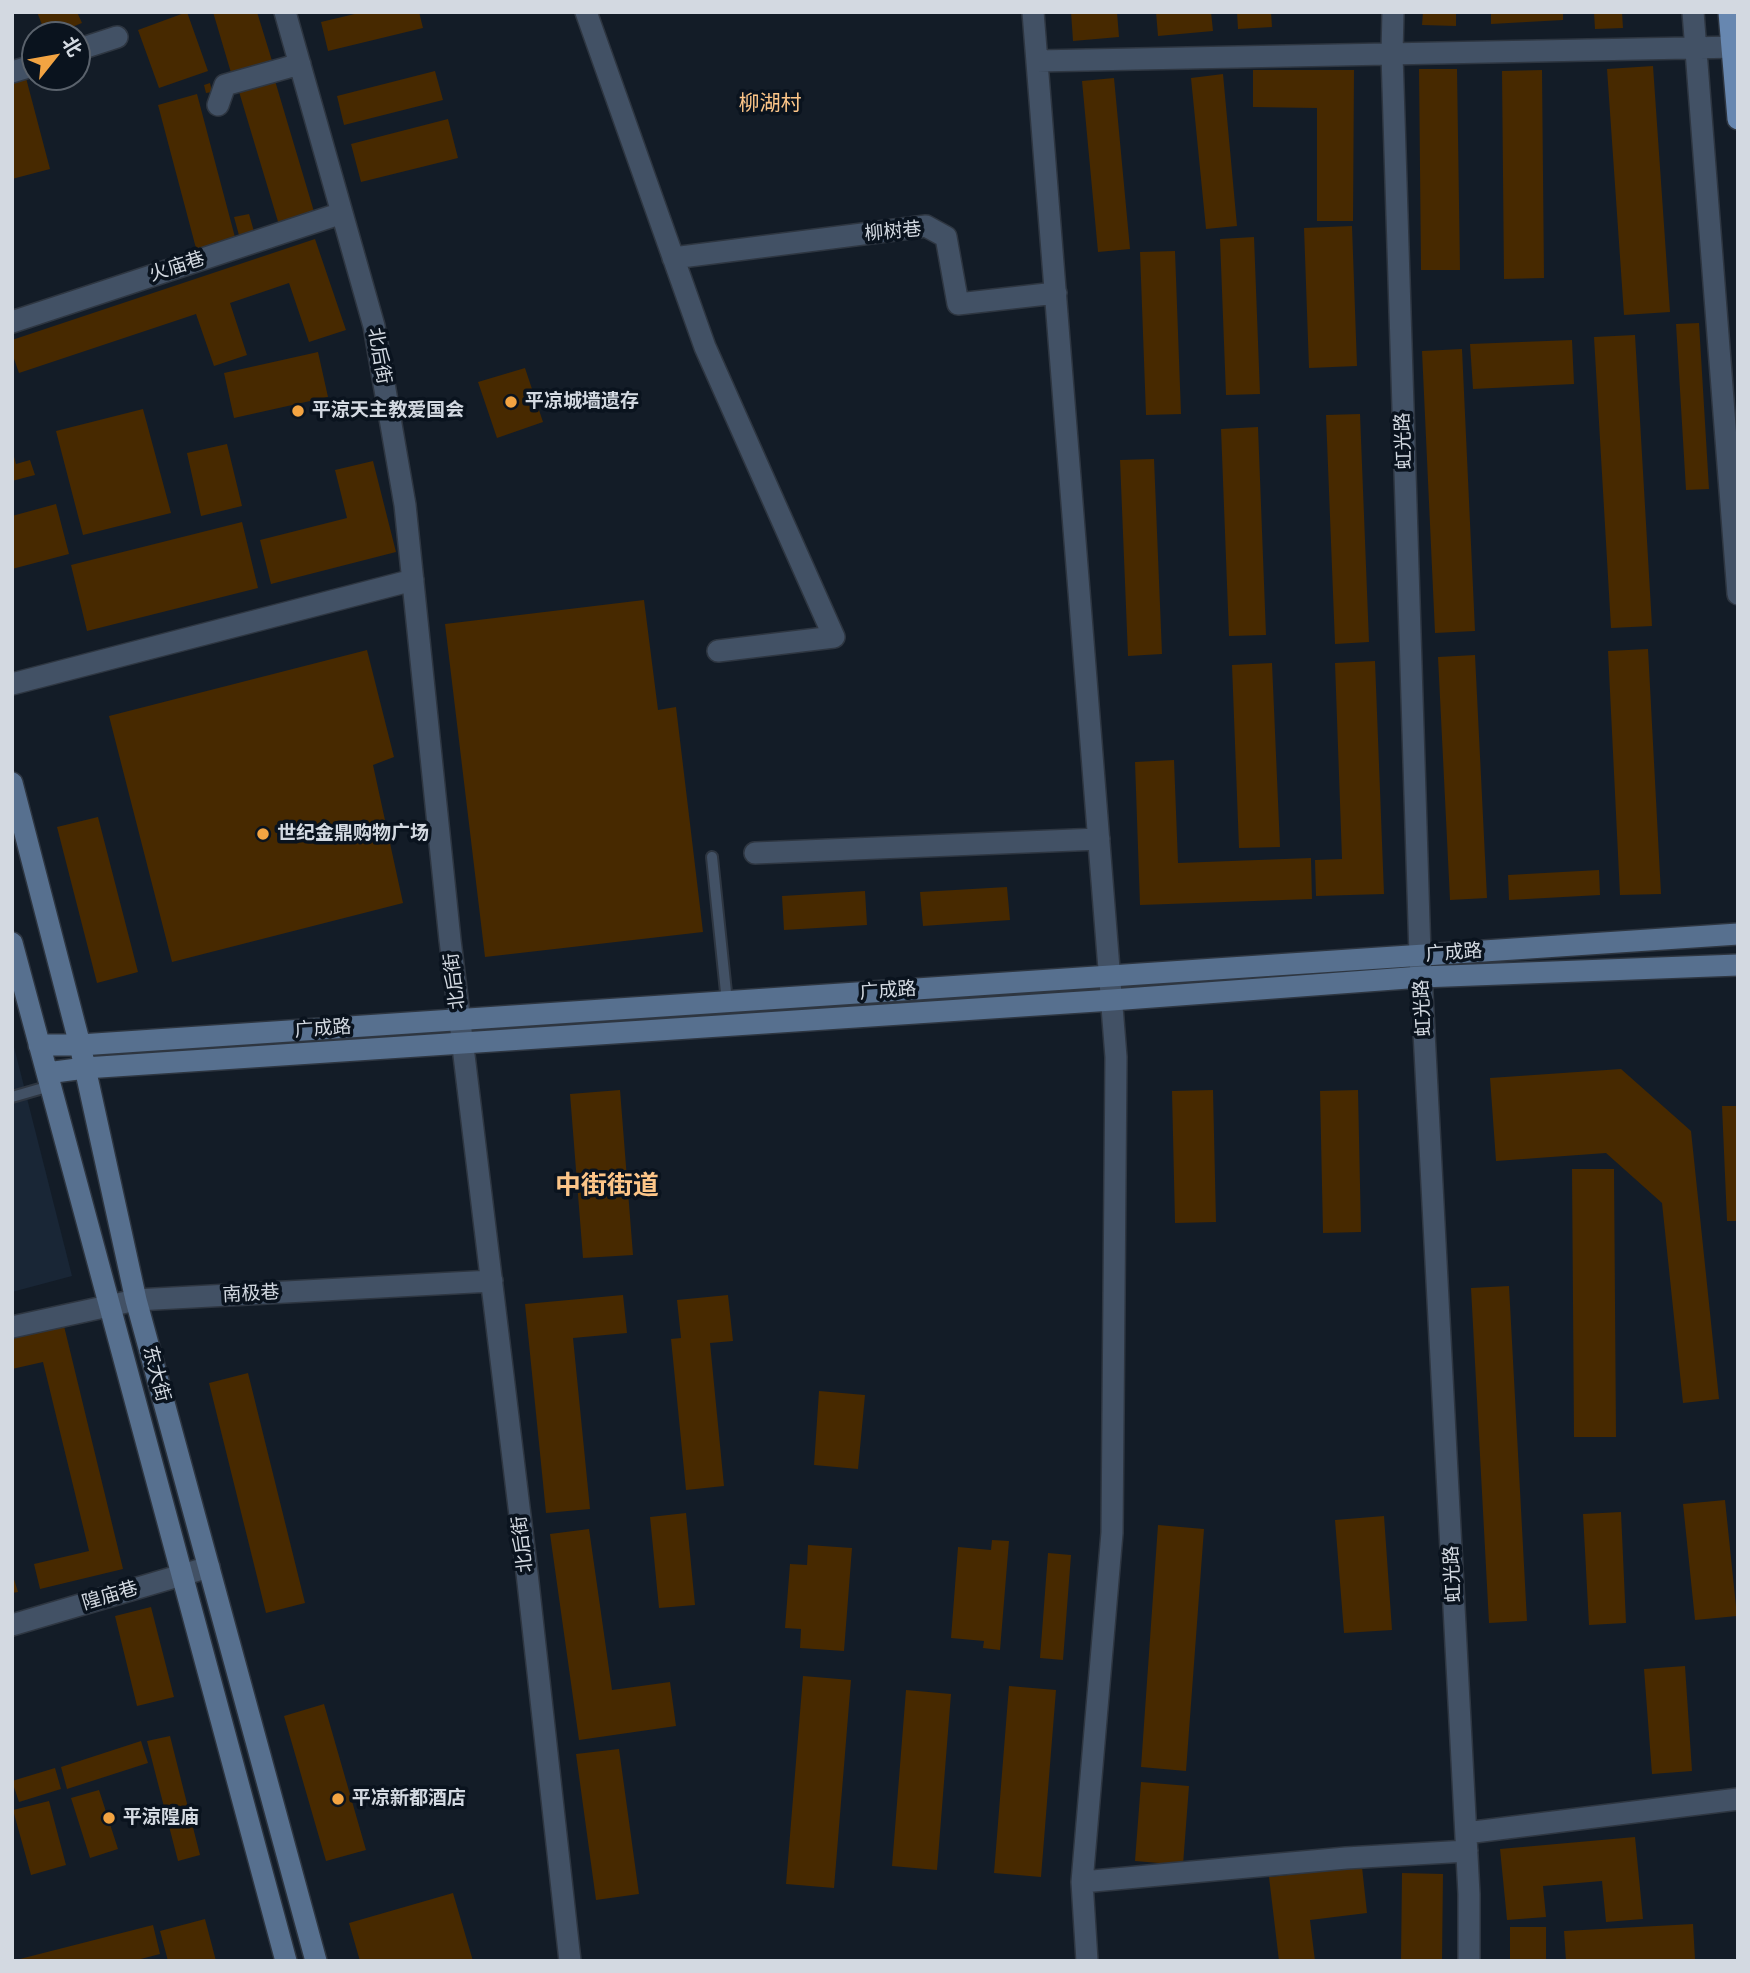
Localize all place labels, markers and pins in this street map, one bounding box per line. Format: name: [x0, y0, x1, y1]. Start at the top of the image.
place label: 平凉城墙遗存: [525, 391, 639, 413]
marker: 平凉城墙遗存: [503, 394, 519, 410]
place label: 平涼天主教爱国会: [312, 400, 464, 422]
marker: 平涼天主教爱国会: [290, 403, 306, 419]
place label: 世纪金鼎购物广场: [277, 823, 429, 845]
marker: 世纪金鼎购物广场: [255, 826, 271, 842]
place label: 平凉新都酒店: [352, 1788, 466, 1810]
marker: 平凉新都酒店: [330, 1791, 346, 1807]
place label: 平涼隍庙: [123, 1807, 199, 1829]
marker: 平涼隍庙: [101, 1810, 117, 1826]

